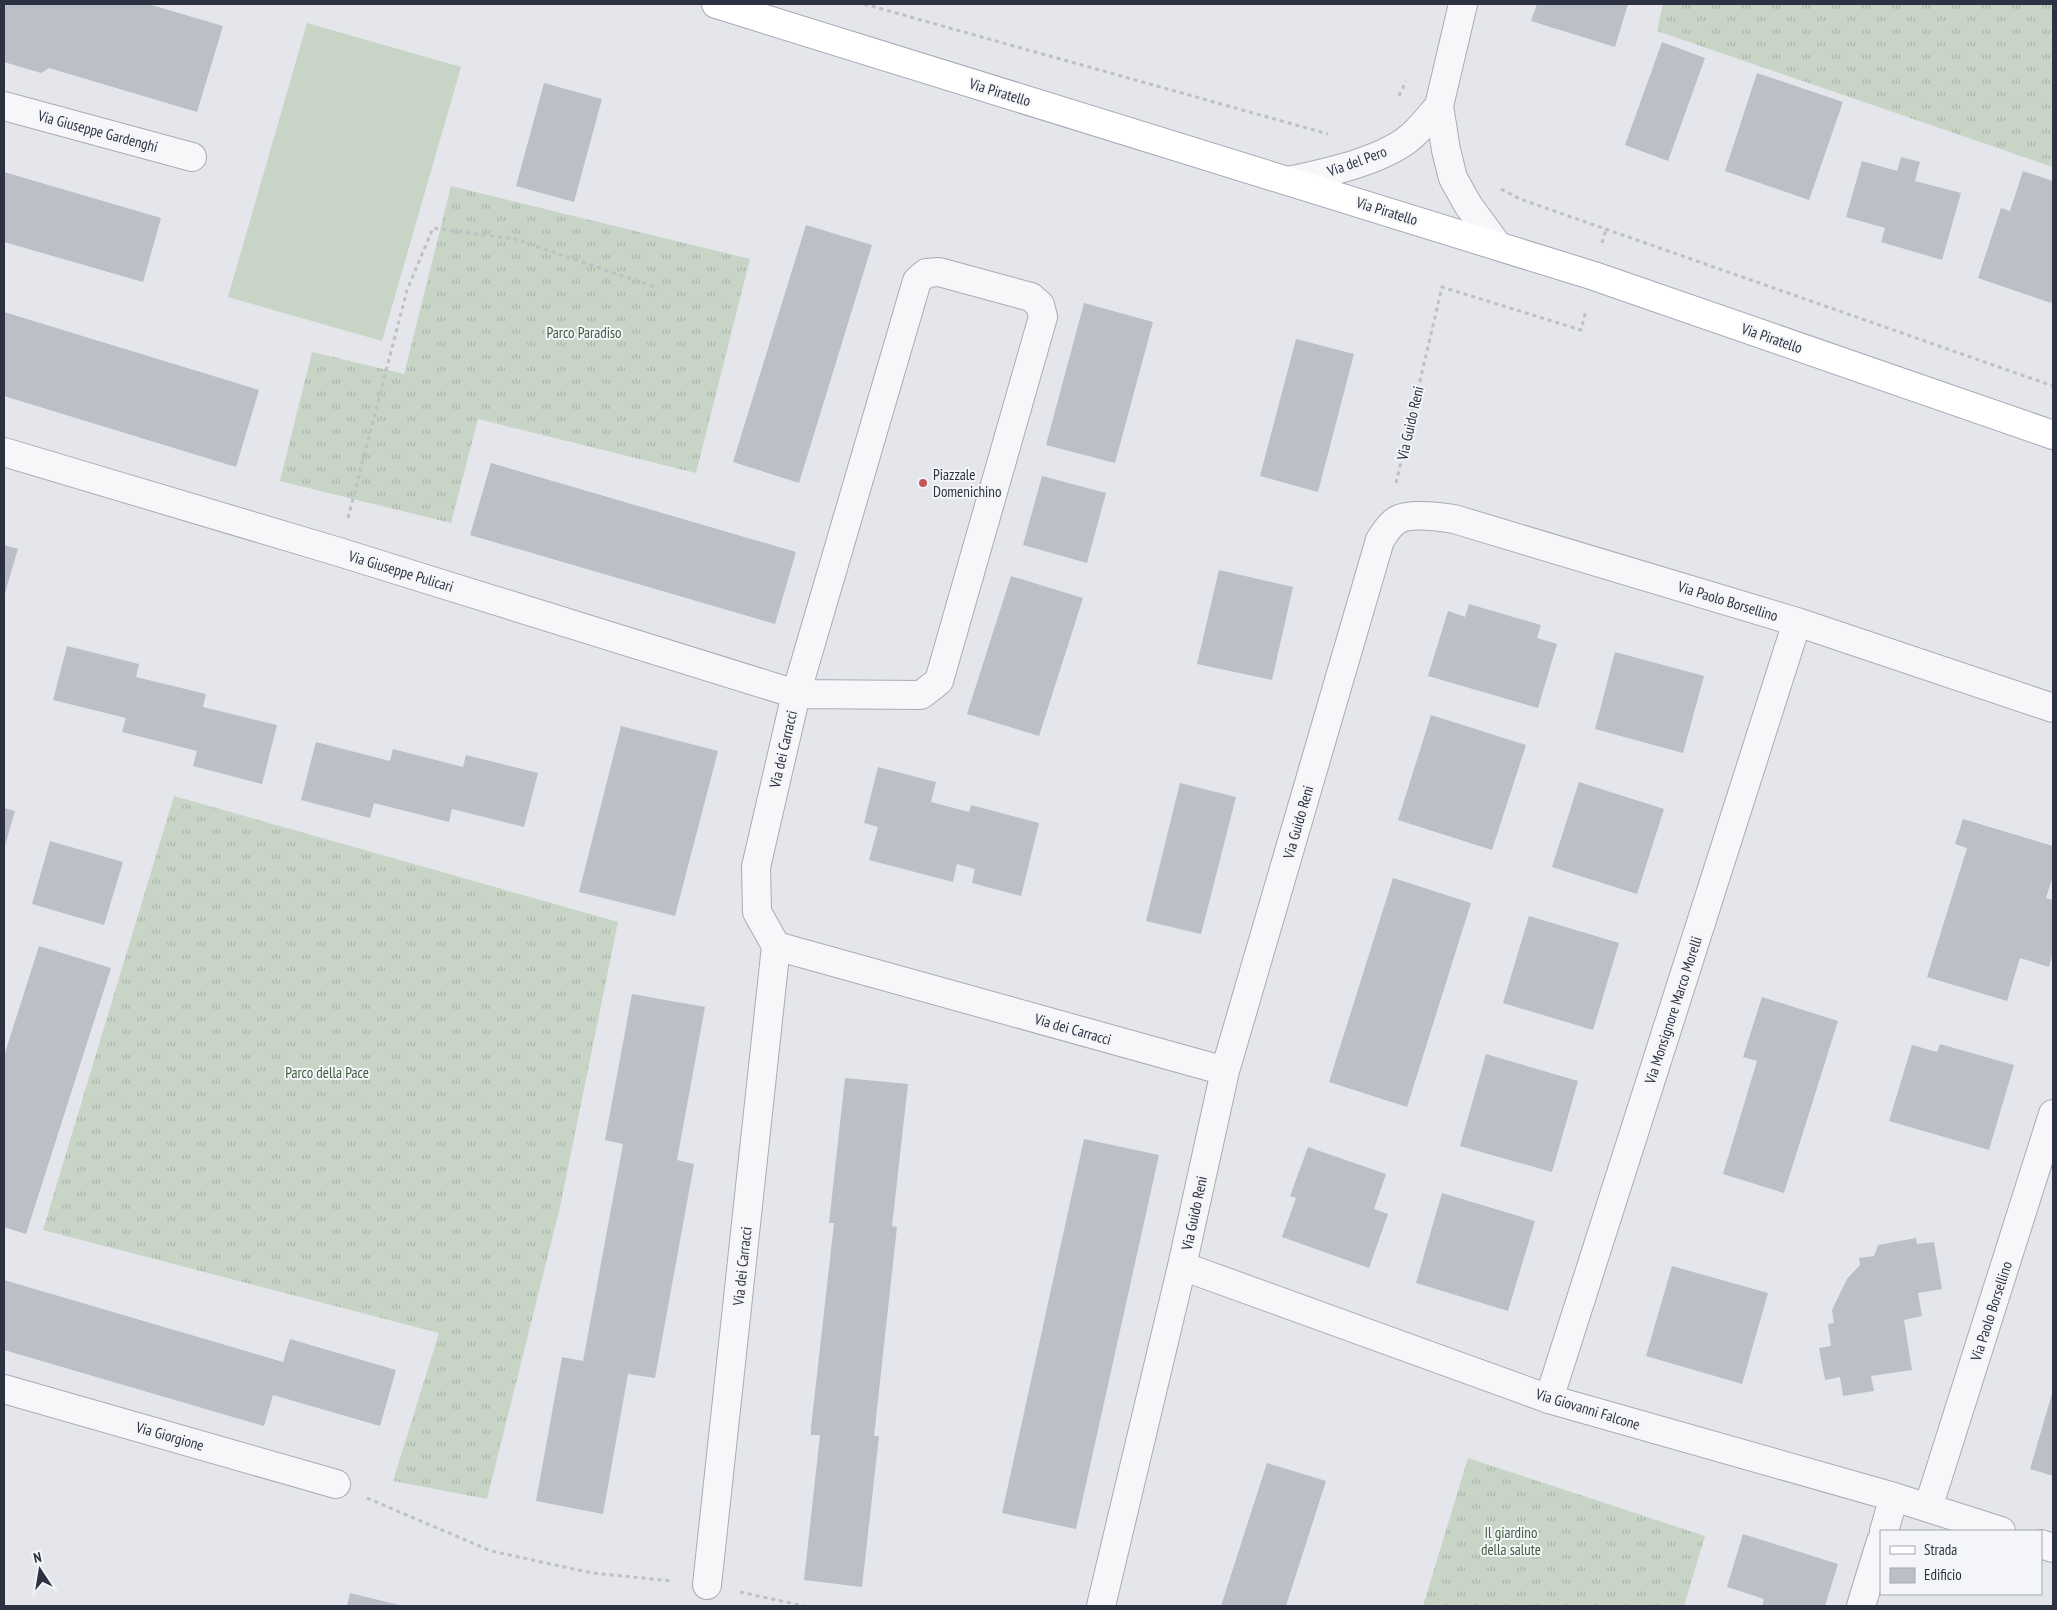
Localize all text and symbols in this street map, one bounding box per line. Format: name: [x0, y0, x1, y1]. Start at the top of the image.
street label: Via Piratello: [966, 73, 1033, 110]
street label: Via Giuseppe Gardenghi: [35, 106, 160, 156]
street label: Via del Pero: [1324, 141, 1389, 181]
street label: Via Piratello: [1353, 192, 1420, 229]
street label: Via Piratello: [1738, 318, 1805, 357]
park label: Parco Paradiso: [547, 323, 622, 342]
street label: Via Guido Reni: [1392, 384, 1428, 463]
place label: Piazzale Domenichino: [933, 465, 1001, 501]
marker: Piazzale Domenichino: [917, 477, 929, 489]
street label: Via Giuseppe Pulicari: [345, 546, 456, 596]
street label: Via Paolo Borsellino: [1675, 576, 1780, 625]
street label: Via dei Carracci: [765, 708, 801, 791]
street label: Via Guido Reni: [1278, 783, 1318, 862]
street label: Via Monsignore Marco Morelli: [1640, 934, 1706, 1087]
street label: Via dei Carracci: [1031, 1009, 1114, 1049]
park label: Parco della Pace: [285, 1063, 369, 1082]
street label: Via Guido Reni: [1177, 1174, 1211, 1253]
street label: Via dei Carracci: [728, 1226, 756, 1307]
street label: Via Paolo Borsellino: [1966, 1259, 2016, 1364]
street label: Via Giovanni Falcone: [1533, 1384, 1642, 1434]
street label: Via Giorgione: [133, 1417, 206, 1455]
park label: Il giardino della salute: [1481, 1523, 1541, 1559]
legend: [1880, 1530, 2042, 1595]
text: Strada: [1924, 1540, 1957, 1559]
north arrow: [15, 1545, 65, 1595]
text: N: [32, 1548, 43, 1567]
text: Edificio: [1924, 1565, 1962, 1584]

